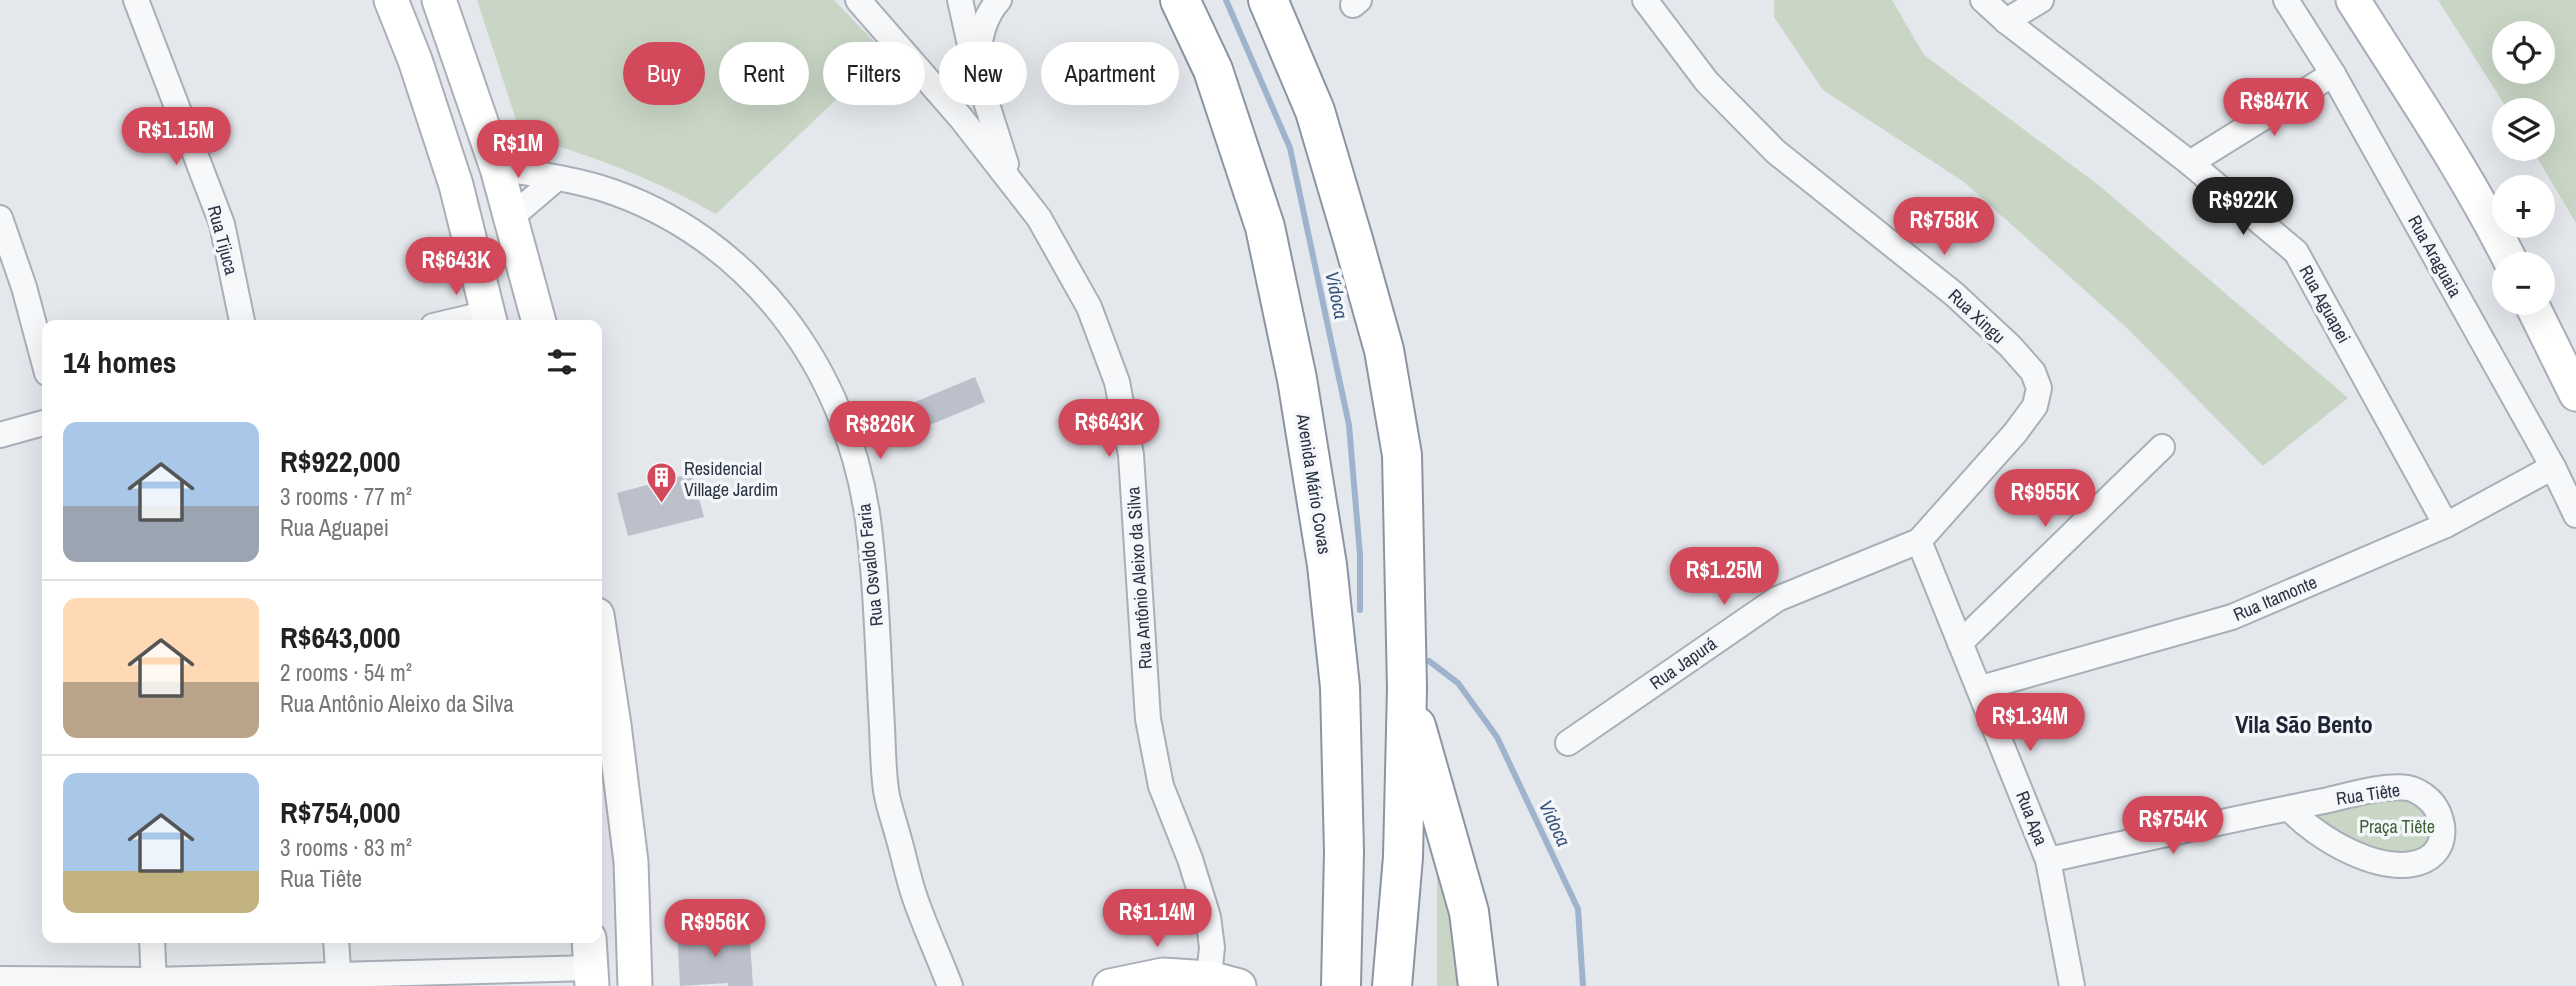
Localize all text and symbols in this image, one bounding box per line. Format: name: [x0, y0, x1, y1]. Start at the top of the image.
map controls: [2492, 21, 2555, 315]
button: locate: [2492, 21, 2555, 84]
chip: Buy: [623, 42, 705, 105]
chip: Rent: [719, 42, 809, 105]
chip: Filters: [823, 42, 925, 105]
chip: New: [939, 42, 1027, 105]
chip: Apartment: [1041, 42, 1179, 105]
pin: R$847K: [2217, 78, 2331, 138]
text: R$847K: [2239, 85, 2309, 116]
button: layers: [2492, 98, 2555, 161]
pin: R$1.15M: [111, 108, 241, 167]
text: R$1.15M: [138, 114, 214, 145]
pin: R$1M: [477, 120, 559, 180]
text: R$1M: [493, 127, 543, 158]
button: +: [2492, 175, 2555, 238]
pin: R$922K: [2186, 177, 2300, 237]
text: R$922K: [2208, 184, 2278, 215]
pin: R$758K: [1887, 198, 2001, 257]
street label: Rua Tijuca: [202, 203, 244, 277]
text: R$758K: [1909, 204, 1979, 235]
street label: Rua Araguaia: [2402, 210, 2468, 302]
pin: R$643K: [399, 238, 513, 297]
text: R$643K: [421, 244, 491, 275]
button: −: [2492, 252, 2555, 315]
street label: Rua Aguapei: [2293, 261, 2357, 347]
water label: Vidoca: [1319, 269, 1355, 322]
street label: Rua Xingu: [1943, 283, 2011, 349]
text: 14 homes: [63, 342, 177, 382]
icon: filters: [543, 343, 581, 381]
pin: R$643K: [1052, 400, 1166, 459]
pin: R$826K: [823, 402, 937, 461]
text: R$643K: [1074, 406, 1144, 437]
text: R$826K: [845, 408, 915, 439]
street label: Avenida Mário Covas: [1290, 411, 1337, 556]
text: R$922,000: [280, 441, 400, 481]
icon: home: [119, 450, 203, 534]
place label: Residencial Village Jardim: [684, 456, 778, 502]
building icon: Residencial Village Jardim: [644, 461, 678, 505]
pin: R$955K: [1988, 470, 2102, 529]
text: R$955K: [2010, 476, 2080, 507]
text: 3 rooms · 77 m²: [280, 481, 412, 512]
street label: Rua Antônio Aleixo da Silva: [1120, 486, 1158, 670]
street label: Rua Osvaldo Faria: [851, 502, 889, 628]
text: Rua Aguapei: [280, 512, 389, 543]
pin: R$1.25M: [1659, 548, 1789, 607]
text: R$1.25M: [1686, 554, 1762, 585]
street label: Rua Itamonte: [2229, 569, 2321, 627]
text: R$643,000: [280, 617, 400, 657]
icon: home: [119, 626, 203, 710]
street label: Rua Japurá: [1645, 631, 1721, 695]
text: 2 rooms · 54 m²: [280, 657, 412, 688]
text: Rua Antônio Aleixo da Silva: [280, 688, 514, 719]
pin: R$1.34M: [1965, 694, 2095, 753]
text: R$1.34M: [1992, 700, 2068, 731]
district label: Vila São Bento: [2235, 708, 2373, 740]
street label: Rua Tiête: [2334, 777, 2402, 811]
street label: Rua Apa: [2010, 787, 2054, 849]
text: R$754,000: [280, 792, 400, 832]
water label: Vidoca: [1533, 796, 1577, 851]
pin: R$754K: [2116, 796, 2230, 856]
icon: home: [119, 801, 203, 885]
text: R$754K: [2138, 803, 2208, 834]
park label: Praça Tiête: [2359, 814, 2435, 839]
text: 3 rooms · 83 m²: [280, 832, 412, 863]
text: Rua Tiête: [280, 863, 362, 894]
pin: R$1.14M: [1092, 890, 1222, 949]
text: R$1.14M: [1119, 896, 1195, 927]
pin: R$956K: [658, 900, 772, 959]
text: R$956K: [680, 906, 750, 937]

